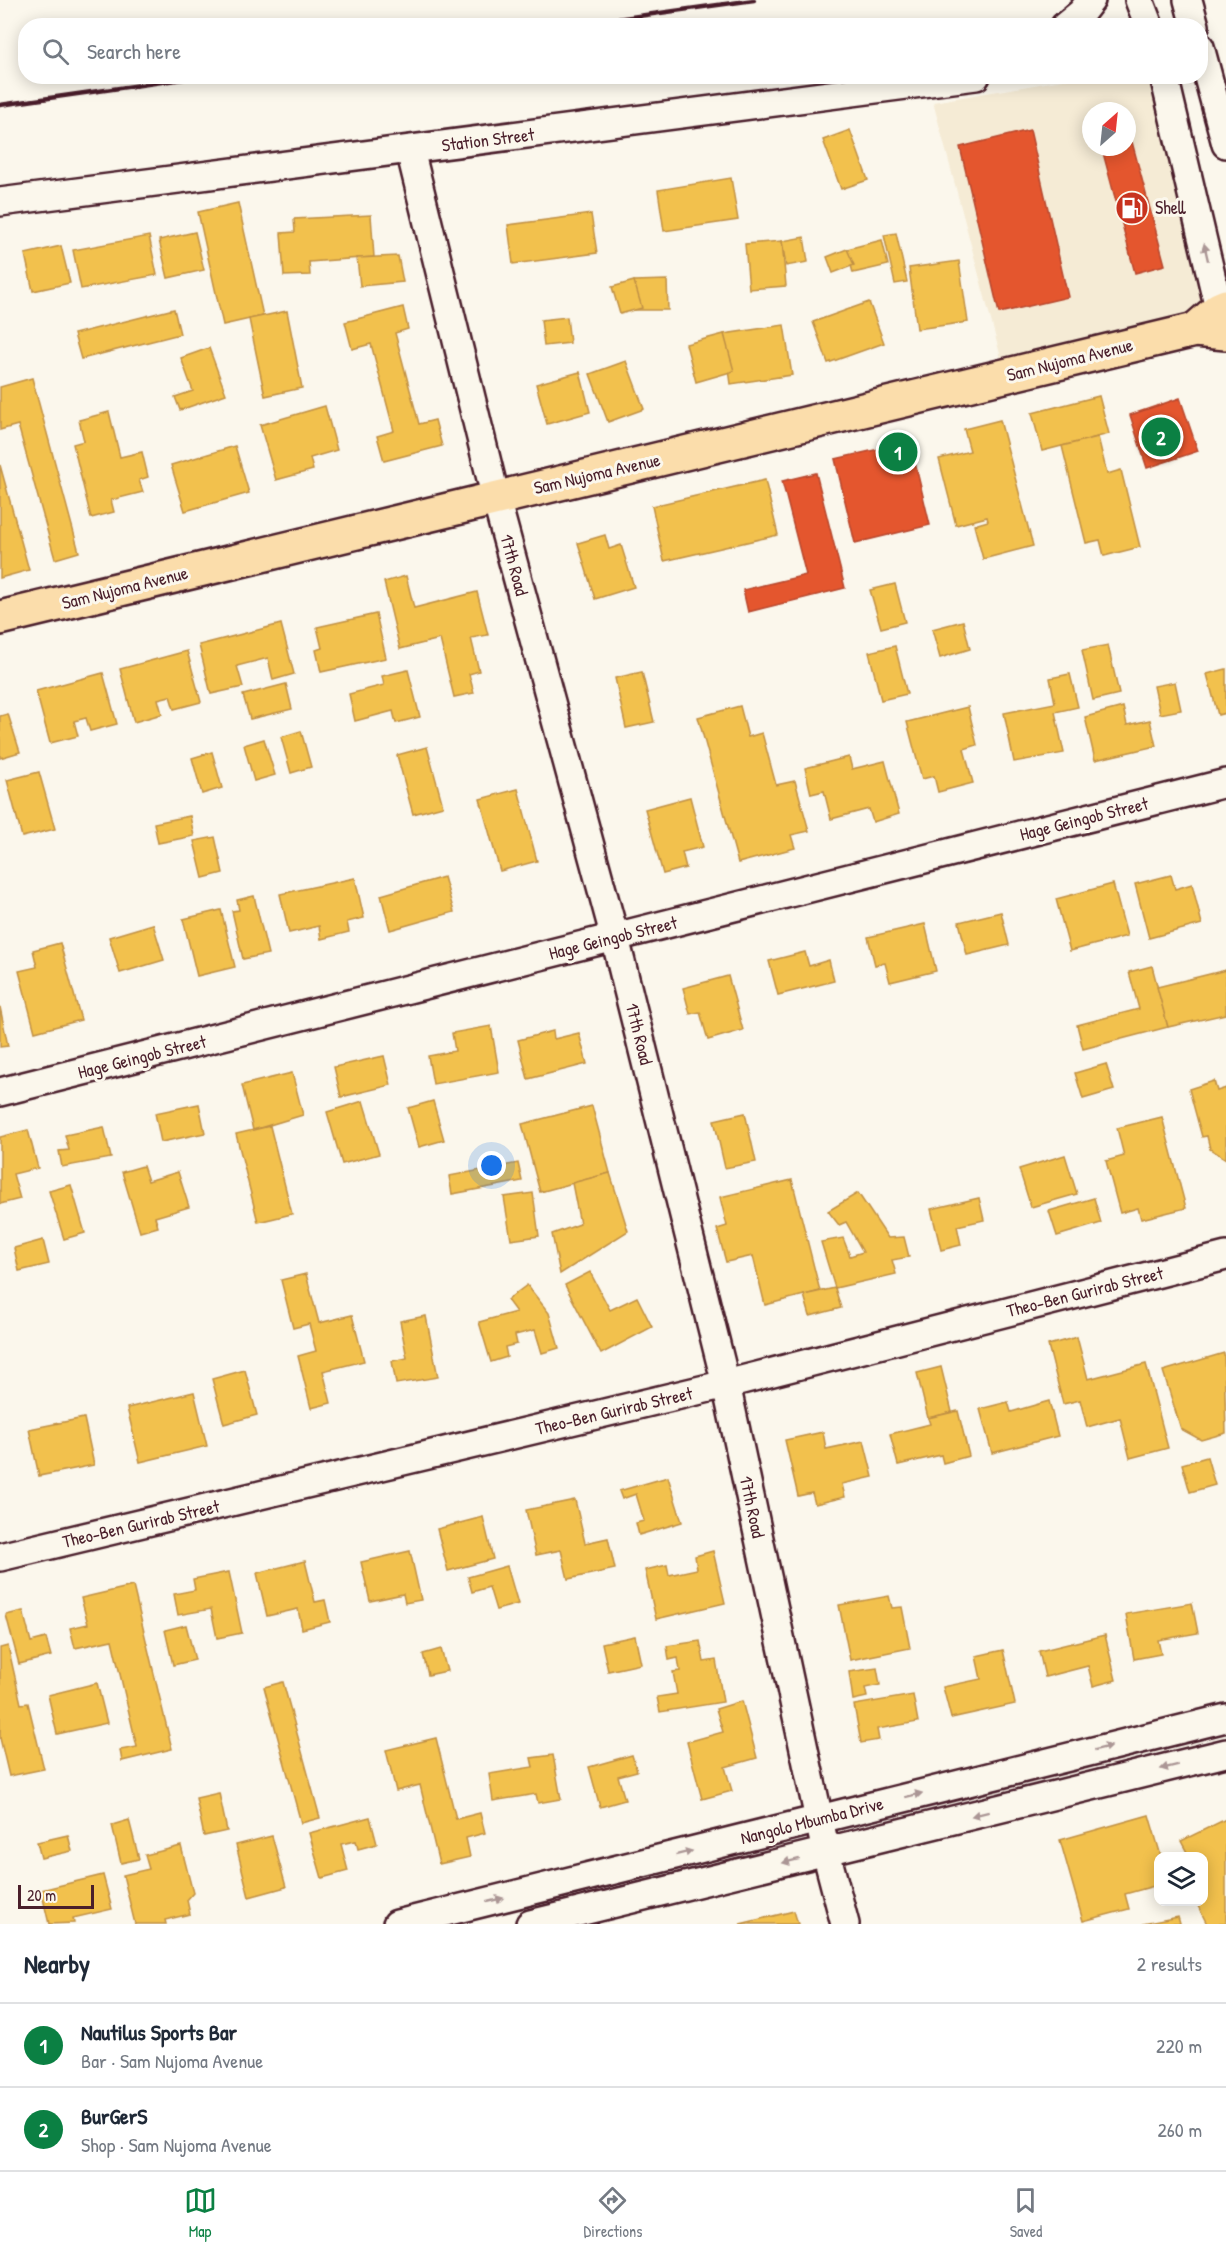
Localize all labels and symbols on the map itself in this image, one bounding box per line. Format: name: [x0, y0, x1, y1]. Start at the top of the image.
north arrow: [1082, 102, 1136, 156]
street label: Station Street: [440, 121, 536, 158]
fuel station icon: Shell: [1114, 190, 1150, 226]
place label: Shell: [1155, 195, 1186, 220]
one-way arrow: [1200, 242, 1210, 261]
street label: Sam Nujoma Avenue: [1004, 332, 1136, 387]
pin: 2: [1142, 414, 1180, 460]
pin: 1: [878, 430, 918, 474]
street label: Sam Nujoma Avenue: [531, 447, 663, 500]
street label: 17th Road: [494, 531, 535, 598]
street label: Sam Nujoma Avenue: [59, 560, 191, 615]
street label: Hage Geingob Street: [1017, 790, 1151, 847]
street label: Hage Geingob Street: [546, 909, 680, 966]
street label: 17th Road: [620, 1000, 659, 1067]
street label: Hage Geingob Street: [75, 1028, 209, 1085]
your location: [477, 1151, 506, 1180]
street label: Theo-Ben Gurirab Street: [1004, 1260, 1167, 1323]
street label: Theo-Ben Gurirab Street: [533, 1380, 696, 1441]
street label: 17th Road: [734, 1474, 771, 1540]
street label: Theo-Ben Gurirab Street: [60, 1493, 223, 1554]
one-way arrow: [1094, 1743, 1112, 1753]
one-way arrow: [1160, 1762, 1178, 1772]
one-way arrow: [905, 1790, 923, 1800]
street label: Nangolo Mbumba Drive: [738, 1791, 886, 1850]
one-way arrow: [971, 1810, 989, 1819]
one-way arrow: [675, 1847, 693, 1857]
one-way arrow: [781, 1856, 800, 1866]
scale bar: [18, 1882, 94, 1910]
one-way arrow: [486, 1894, 504, 1904]

